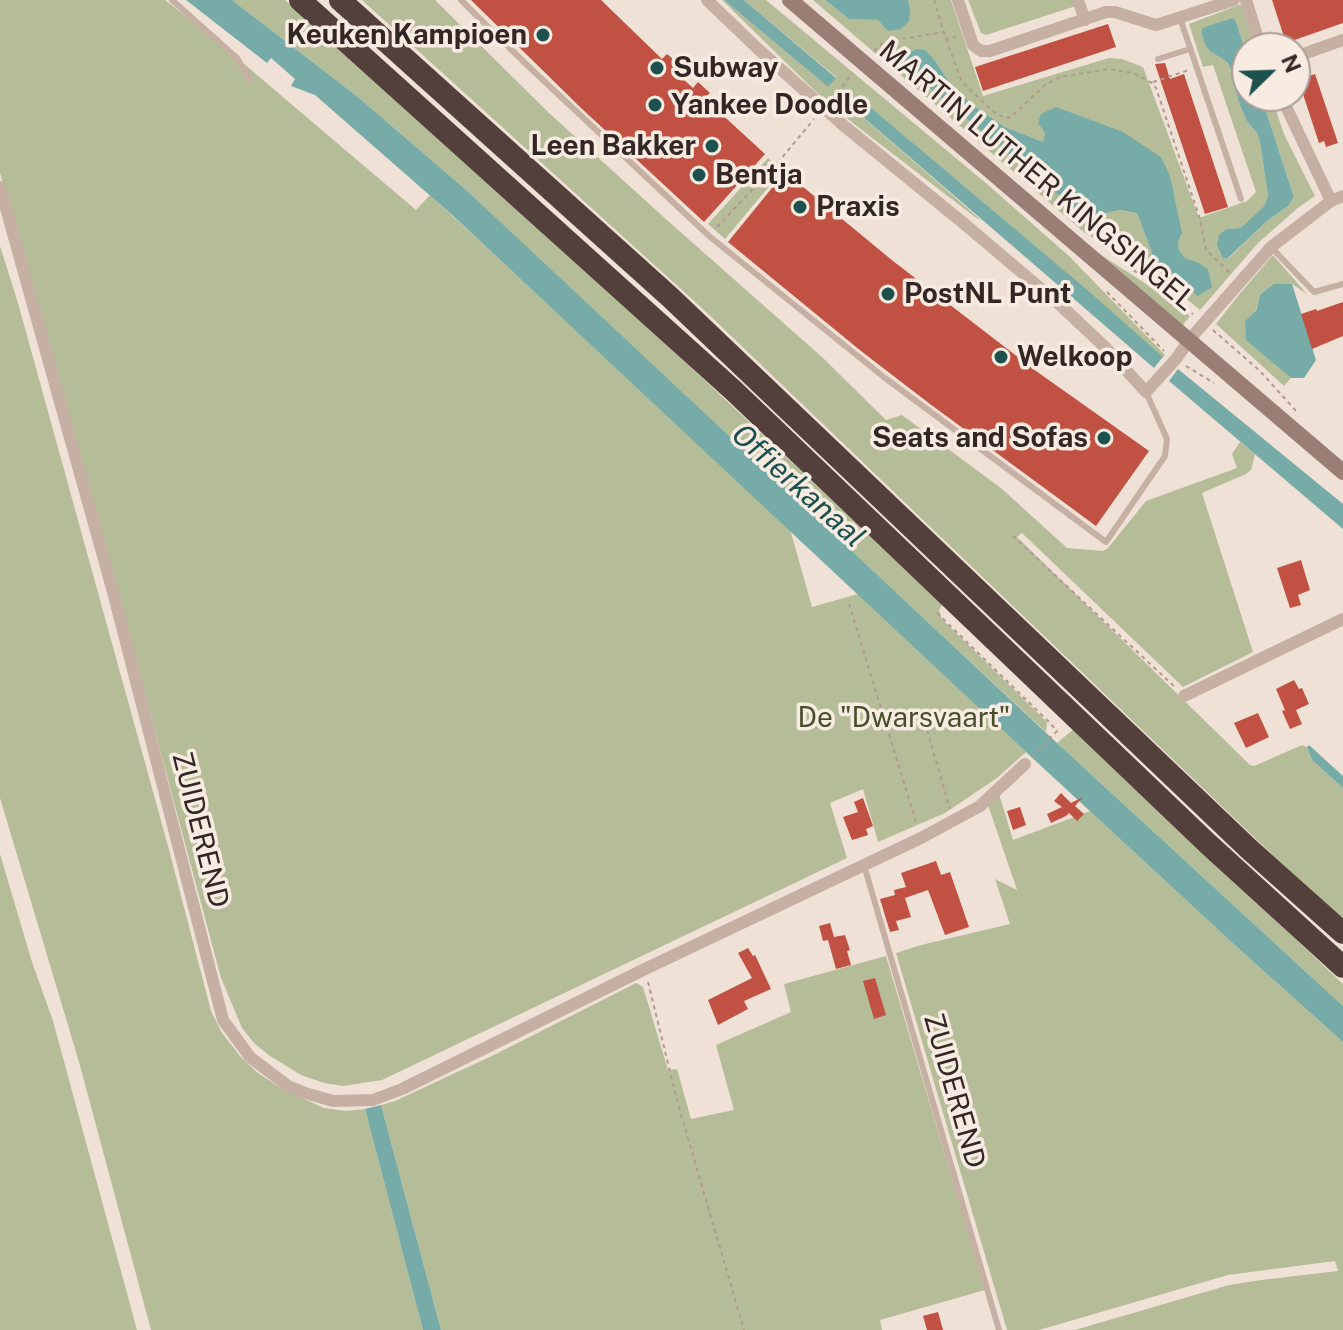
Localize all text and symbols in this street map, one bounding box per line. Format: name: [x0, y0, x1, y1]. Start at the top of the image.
place label: Keuken Kampioen: [286, 18, 527, 52]
marker: Keuken Kampioen: [534, 26, 552, 44]
north arrow: [1231, 32, 1311, 112]
street label: MARTIN LUTHER KINGSINGEL: [872, 34, 1202, 318]
text: N: [1276, 50, 1307, 76]
place label: Subway: [673, 51, 778, 85]
marker: Subway: [648, 59, 666, 77]
place label: Yankee Doodle: [671, 88, 868, 122]
marker: Yankee Doodle: [646, 96, 664, 114]
place label: Leen Bakker: [530, 129, 696, 163]
marker: Leen Bakker: [703, 137, 721, 155]
place label: Bentja: [715, 158, 803, 192]
marker: Bentja: [690, 166, 708, 184]
place label: Praxis: [816, 190, 900, 224]
marker: Praxis: [791, 198, 809, 216]
place label: PostNL Punt: [904, 277, 1071, 311]
marker: PostNL Punt: [879, 285, 897, 303]
place label: Welkoop: [1017, 340, 1132, 374]
marker: Welkoop: [992, 348, 1010, 366]
water label: Offierkanaal: [724, 417, 872, 555]
place label: Seats and Sofas: [872, 421, 1088, 455]
marker: Seats and Sofas: [1095, 429, 1113, 447]
park label: De "Dwarsvaart": [798, 701, 1010, 735]
street label: ZUIDEREND: [164, 749, 236, 911]
street label: ZUIDEREND: [916, 1010, 992, 1172]

